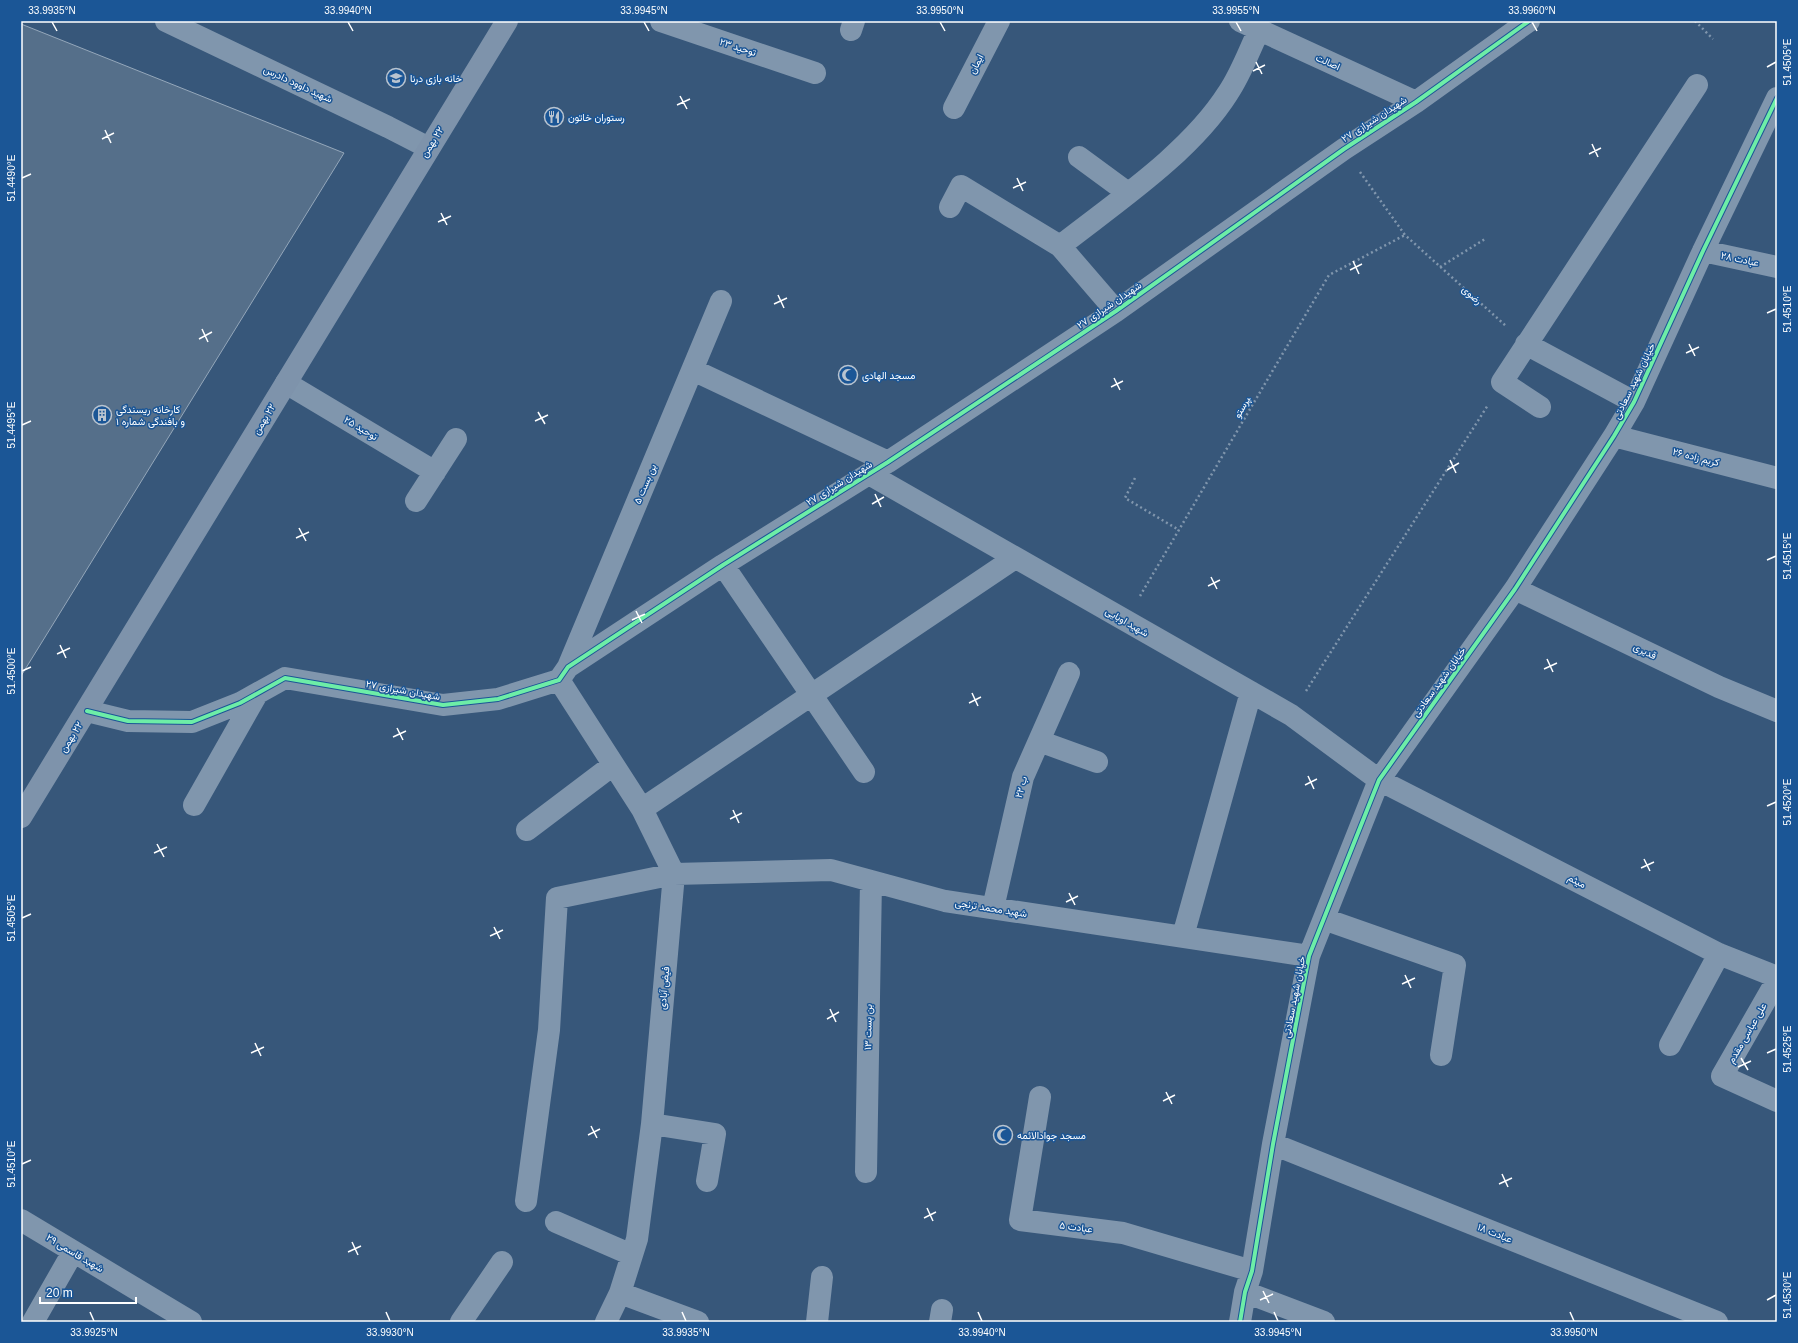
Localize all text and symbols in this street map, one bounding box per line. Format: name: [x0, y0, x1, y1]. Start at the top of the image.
text: 33.9935°N: [28, 5, 76, 16]
text: 33.9940°N: [324, 5, 372, 16]
text: 33.9945°N: [620, 5, 668, 16]
text: 33.9950°N: [916, 5, 964, 16]
text: 33.9955°N: [1212, 5, 1260, 16]
text: 33.9960°N: [1508, 5, 1556, 16]
street label: توحید ۲۳: [718, 36, 758, 59]
text: 51.4505°E: [1782, 38, 1793, 85]
street label: ایمان: [966, 52, 986, 76]
street label: اصالت: [1314, 52, 1342, 72]
street label: شهید داوود دادرس: [261, 63, 334, 106]
school or university icon: خانه بازی درنا: [385, 67, 407, 89]
place label: خانه بازی درنا: [410, 73, 462, 85]
street label: شهیدان شیرازی ۲۷: [1339, 94, 1409, 145]
restaurant icon: رستوران خاتون: [543, 106, 565, 128]
place label: رستوران خاتون: [568, 112, 625, 124]
street label: ٢٢ بهمن: [418, 125, 447, 160]
text: 51.4490°E: [6, 154, 17, 201]
street label: عبادت ۲۸: [1720, 250, 1760, 269]
street label: شهیدان شیرازی ۲۷: [1075, 279, 1144, 331]
street label: رضوی: [1459, 283, 1484, 307]
text: 51.4510°E: [1782, 285, 1793, 332]
street label: خیابان شهید سعادتی: [1611, 341, 1658, 421]
mosque icon: مسجد الهادی: [837, 364, 859, 386]
place label: مسجد الهادی: [862, 370, 915, 382]
street label: ‍‍‍‍‍پرستو: [1231, 393, 1255, 421]
text: 51.4495°E: [6, 401, 17, 448]
street label: ٢٢ بهمن: [250, 402, 278, 437]
building icon: کارخانه ریسندگی و بافندگی شماره ۱: [91, 404, 113, 426]
place label: کارخانه ریسندگی و بافندگی شماره ۱: [116, 404, 185, 428]
street label: توحید ۲۵: [342, 414, 380, 443]
street label: کریم زاده ۲۶: [1671, 446, 1721, 469]
street label: شهیدان شیرازی ۲۷: [804, 458, 875, 508]
street label: بن بست ۵: [632, 462, 659, 506]
text: 51.4515°E: [1782, 532, 1793, 579]
street label: شهید اوبایی: [1103, 605, 1151, 640]
street label: قدیری: [1631, 641, 1659, 662]
street label: خیابان شهید سعادتی: [1410, 645, 1469, 719]
text: 51.4500°E: [6, 647, 17, 694]
street label: شهیدان شیرازی ۲۷: [365, 678, 441, 703]
street label: ٢٢ بهمن: [57, 720, 86, 755]
street label: ب ۲۲: [1013, 775, 1030, 799]
text: 51.4520°E: [1782, 778, 1793, 825]
street label: میثم: [1566, 872, 1588, 891]
text: 51.4505°E: [6, 894, 17, 941]
street label: شهید محمد ترنجی: [954, 897, 1028, 920]
street label: خیابان شهید سعادتی: [1281, 955, 1308, 1039]
street label: فیض آبادی: [657, 965, 672, 1010]
street label: علی عباسی مقدم: [1725, 1001, 1770, 1066]
street label: بن بست ۱۳: [862, 1004, 875, 1050]
text: 51.4525°E: [1782, 1025, 1793, 1072]
mosque icon: مسجد جوادالائمه: [992, 1124, 1014, 1146]
place label: مسجد جوادالائمه: [1017, 1130, 1086, 1142]
text: 51.4510°E: [6, 1140, 17, 1187]
street label: عبادت ۵: [1059, 1219, 1093, 1235]
street label: عبادت ۱۸: [1476, 1221, 1514, 1246]
street label: شهبد قاسمی ۲۹: [44, 1232, 106, 1275]
text: 51.4530°E: [1782, 1271, 1793, 1318]
scale bar: [40, 1279, 136, 1305]
text: 20 m: [46, 1286, 73, 1300]
text: 33.9925°N: [70, 1327, 118, 1338]
text: 33.9930°N: [366, 1327, 414, 1338]
text: 33.9935°N: [662, 1327, 710, 1338]
text: 33.9940°N: [958, 1327, 1006, 1338]
text: 33.9945°N: [1254, 1327, 1302, 1338]
text: 33.9950°N: [1550, 1327, 1598, 1338]

